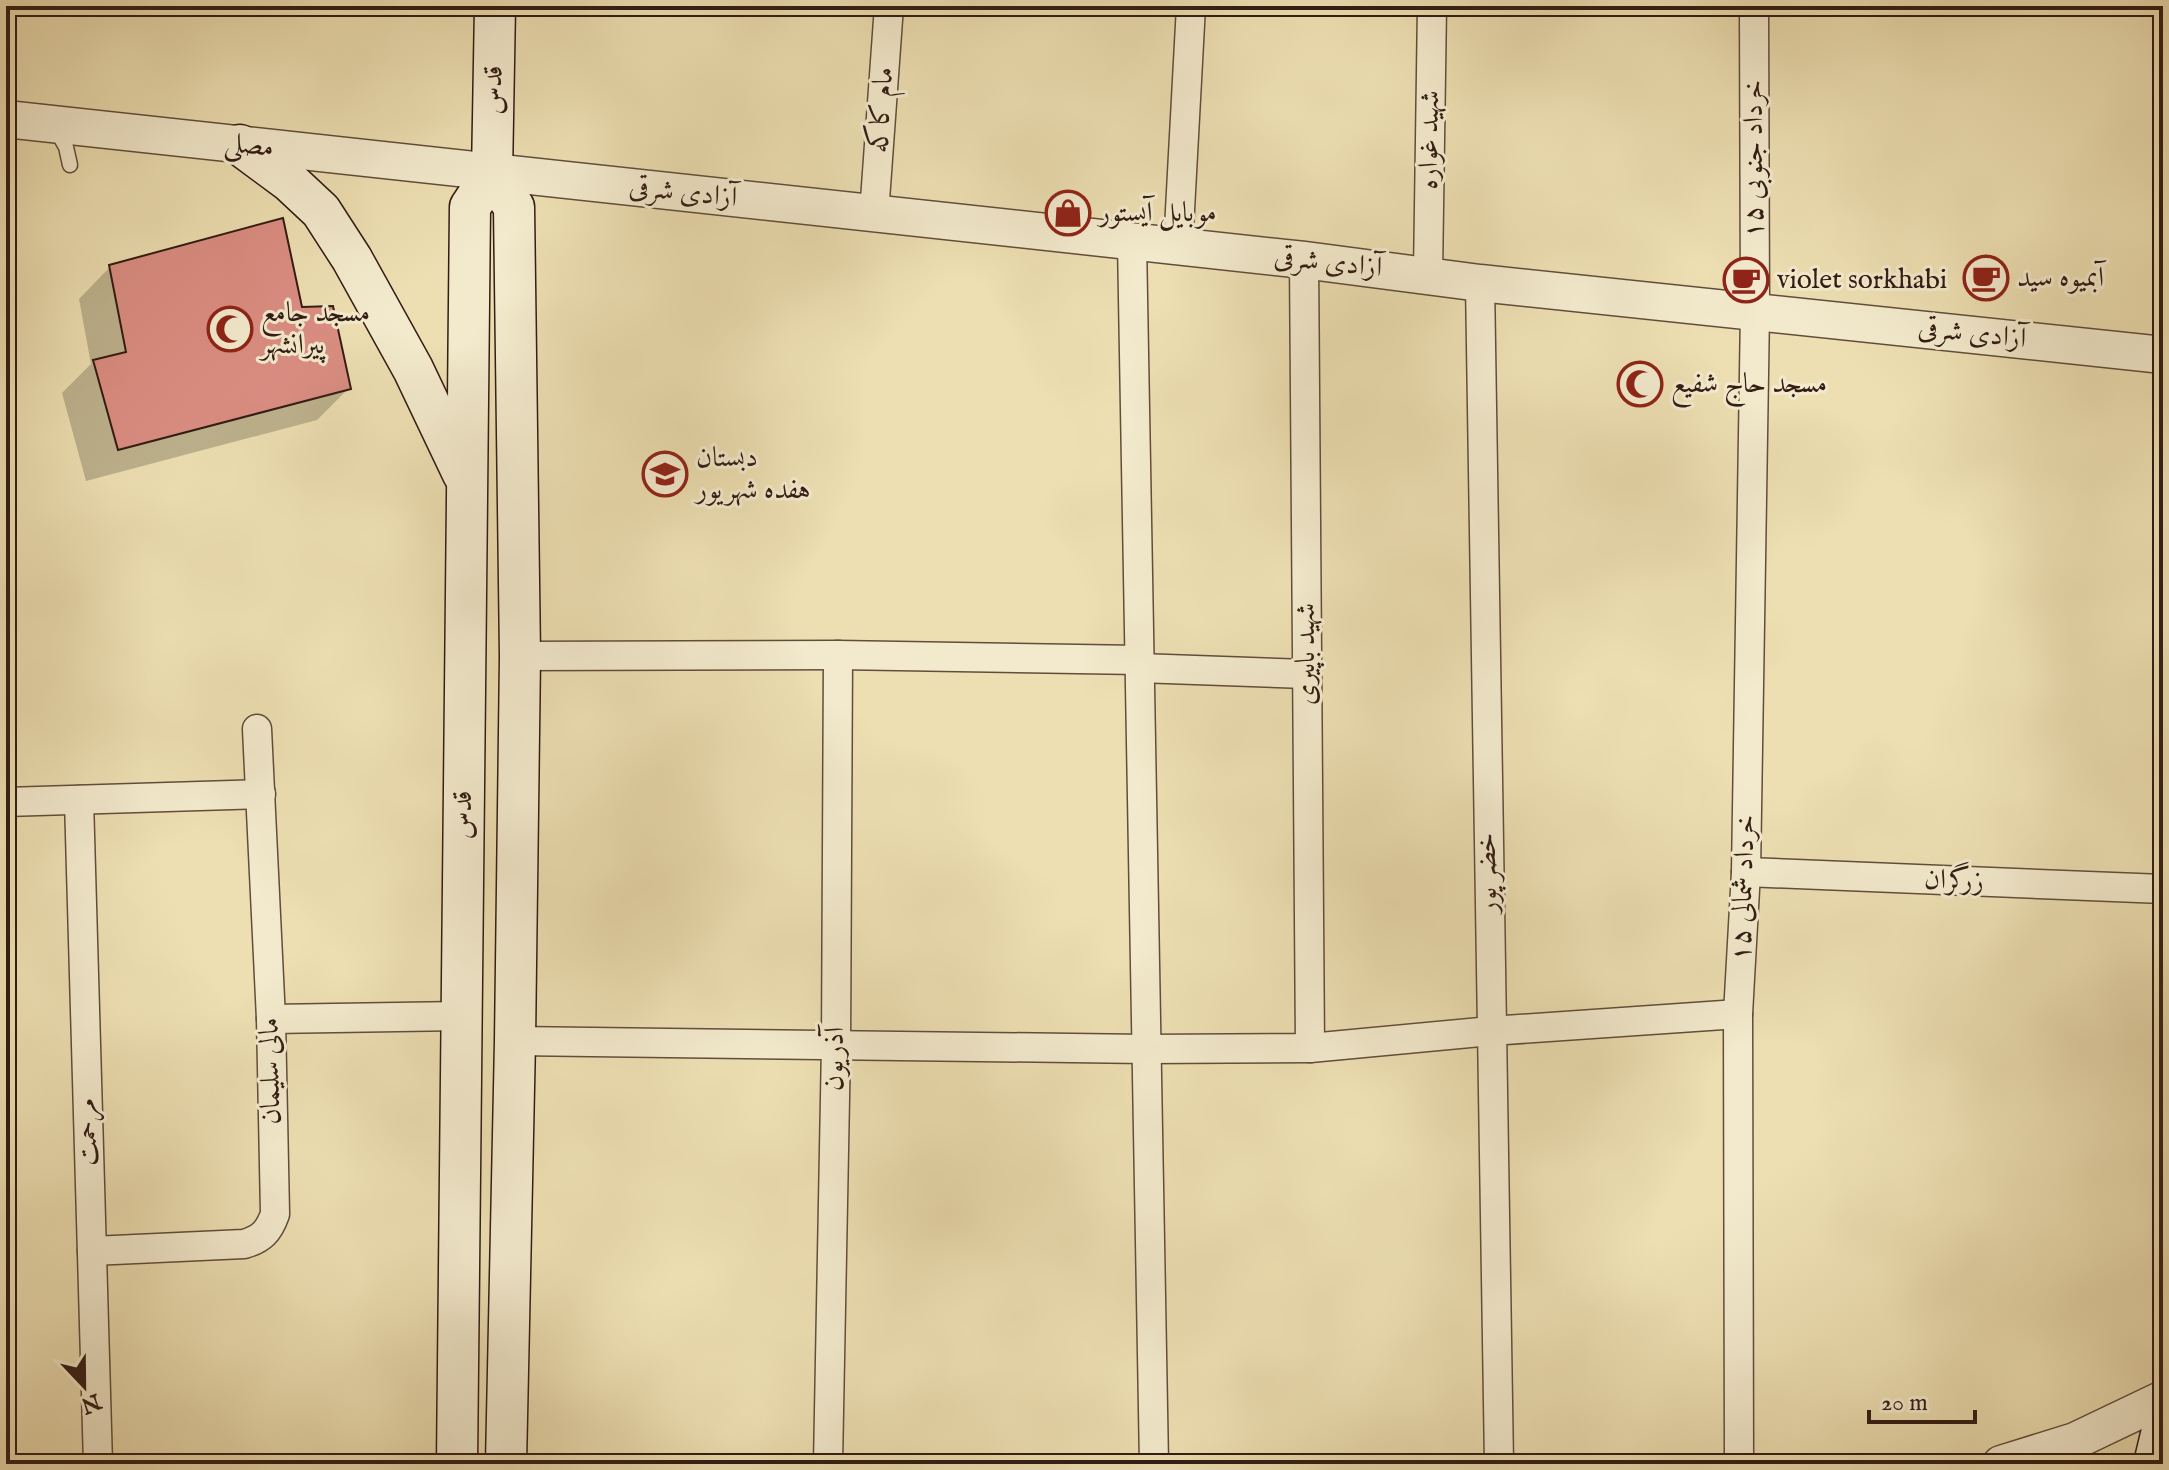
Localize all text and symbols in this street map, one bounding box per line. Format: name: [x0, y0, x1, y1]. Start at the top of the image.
street label: قدس: [476, 65, 512, 115]
street label: مام کاکه: [861, 66, 907, 154]
street label: ۱۵ خرداد جنوبی: [1737, 80, 1772, 238]
street label: شهید غواره: [1412, 90, 1448, 190]
street label: مصلی: [222, 126, 276, 167]
street label: آزادی شرقی: [627, 169, 742, 216]
shop icon: موبایل آیستور: [1044, 189, 1092, 237]
place label: موبایل آیستور: [1096, 195, 1217, 231]
street label: آزادی شرقی: [1272, 239, 1387, 286]
cafe icon: آبمیوه سید: [1962, 254, 2010, 302]
cafe icon: violet sorkhabi: [1722, 256, 1770, 304]
place label: آبمیوه سید: [2017, 260, 2107, 296]
place label: violet sorkhabi: [1777, 263, 1947, 298]
place label: مسجد جامع پیرانشهر: [258, 296, 370, 364]
mosque icon: مسجد جامع پیرانشهر: [206, 305, 254, 353]
street label: آزادی شرقی: [1916, 310, 2031, 357]
mosque icon: مسجد حاج شفیع: [1616, 360, 1664, 408]
place label: مسجد حاج شفیع: [1671, 367, 1827, 408]
place label: دبستان هفده شهریور: [693, 441, 811, 508]
school or university icon: دبستان هفده شهریور: [641, 450, 689, 498]
street label: شهید باپیری: [1289, 603, 1325, 705]
street label: قدس: [446, 790, 481, 840]
street label: ۱۵ خرداد شمالی: [1724, 814, 1764, 962]
street label: خضر پور: [1470, 832, 1507, 916]
street label: زرگران: [1923, 859, 1985, 900]
street label: مالی سلیمان: [253, 1017, 289, 1125]
street label: آذریون: [816, 1024, 853, 1091]
street label: مرحمت: [69, 1097, 107, 1167]
north arrow: [44, 1346, 124, 1426]
scale bar: [1869, 1374, 1975, 1424]
text: N: [77, 1386, 106, 1419]
text: 20 m: [1881, 1388, 1928, 1419]

